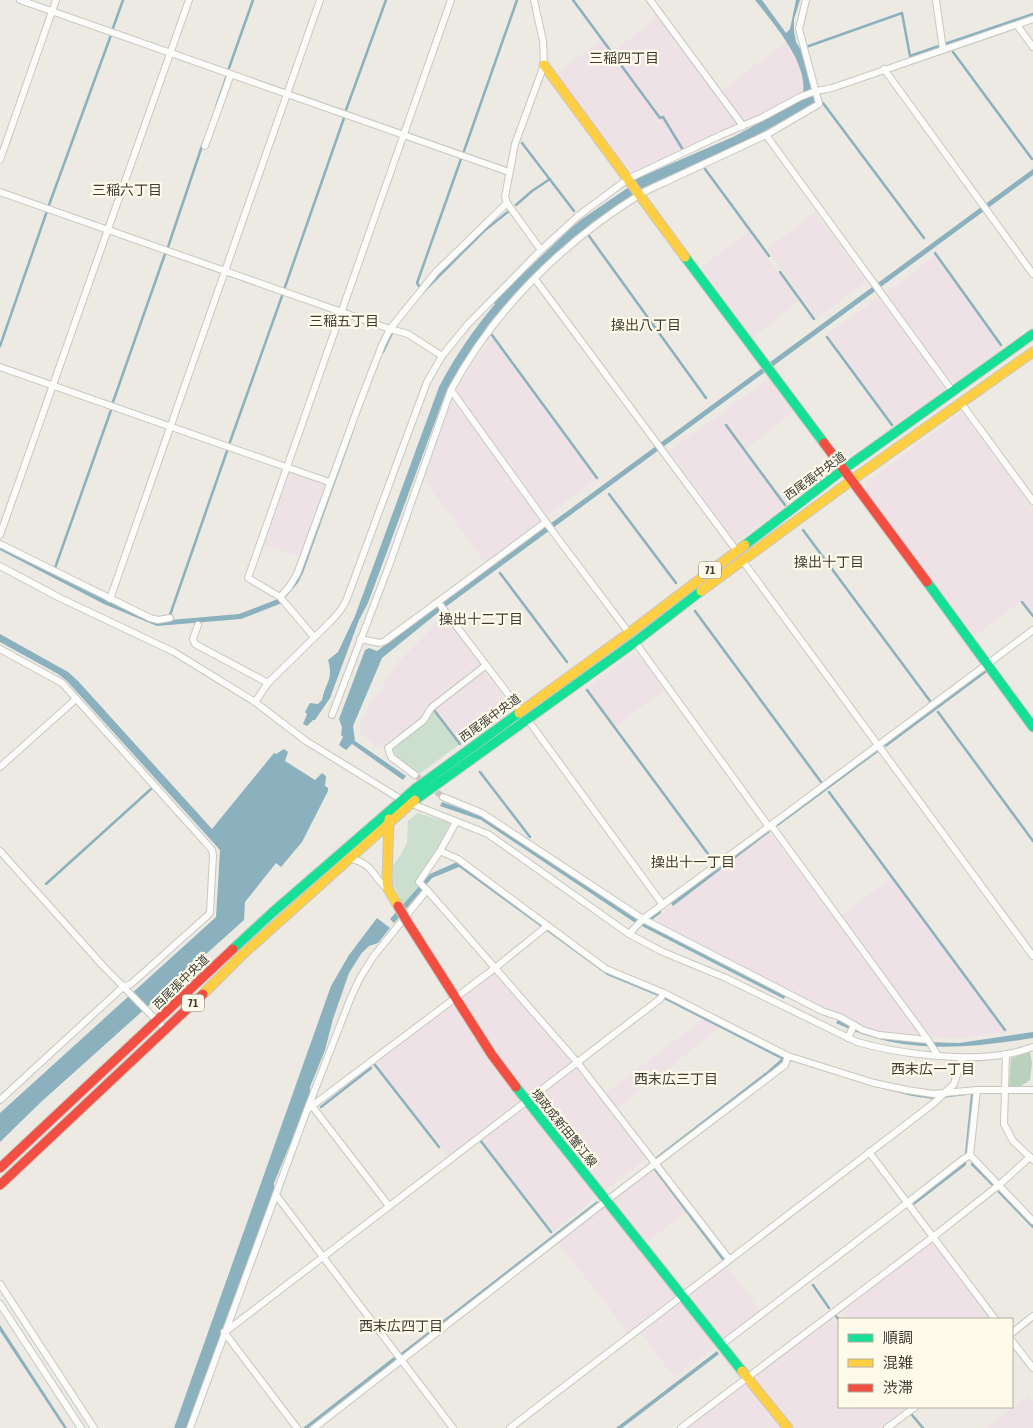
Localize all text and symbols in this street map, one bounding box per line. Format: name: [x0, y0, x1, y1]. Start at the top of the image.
district label: 三稲四丁目: [589, 50, 659, 66]
district label: 三稲六丁目: [92, 182, 162, 198]
district label: 三稲五丁目: [309, 313, 379, 329]
district label: 操出八丁目: [611, 317, 681, 333]
street label: 西尾張中央道: [782, 449, 848, 503]
district label: 操出十丁目: [794, 554, 864, 570]
road number: 71: [699, 562, 721, 578]
district label: 操出十二丁目: [439, 611, 523, 627]
street label: 西尾張中央道: [457, 691, 523, 745]
district label: 操出十一丁目: [651, 854, 735, 870]
street label: 西尾張中央道: [150, 952, 212, 1012]
road number: 71: [182, 994, 204, 1011]
district label: 西末広一丁目: [891, 1061, 975, 1077]
district label: 西末広三丁目: [634, 1071, 718, 1087]
street label: 境政成新田蟹江線: [528, 1086, 600, 1170]
district label: 西末広四丁目: [359, 1318, 443, 1334]
legend: [838, 1318, 1013, 1408]
text: 順調: [883, 1329, 913, 1346]
text: 混雑: [883, 1354, 913, 1371]
text: 渋滞: [883, 1379, 913, 1396]

